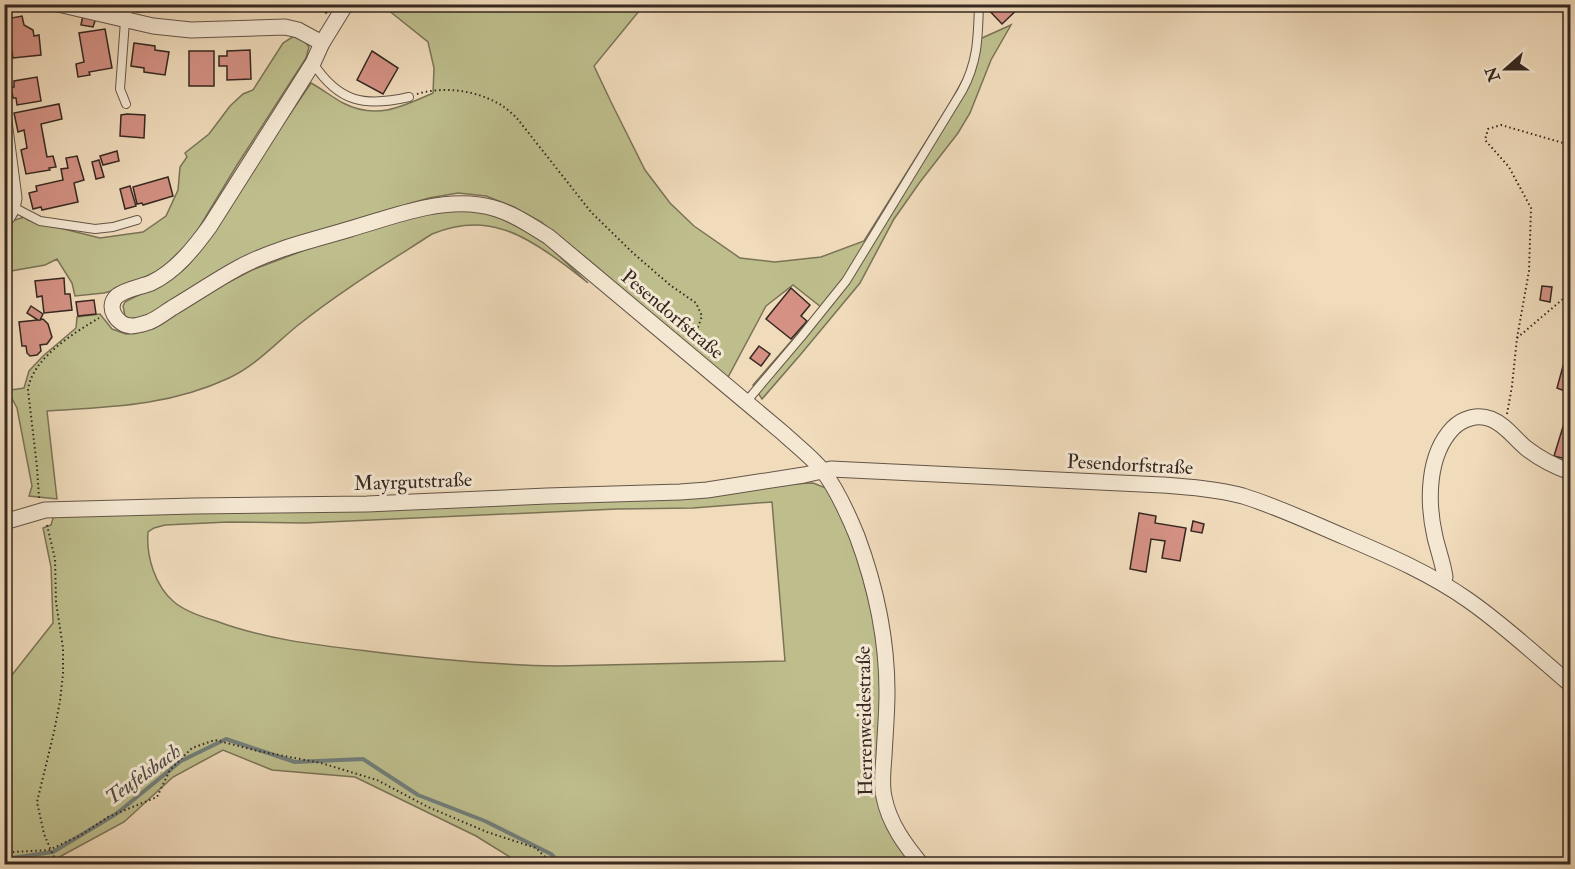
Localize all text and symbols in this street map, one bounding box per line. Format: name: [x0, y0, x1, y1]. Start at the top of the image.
north arrow: [1476, 39, 1536, 99]
text: N: [1481, 63, 1505, 85]
street label: Pesendorfstraße: [616, 264, 729, 365]
street label: Pesendorfstraße: [1066, 449, 1194, 480]
street label: Mayrgutstraße: [353, 467, 473, 496]
street label: Herrenweidestraße: [851, 646, 878, 796]
water label: Teufelsbach: [100, 738, 187, 811]

